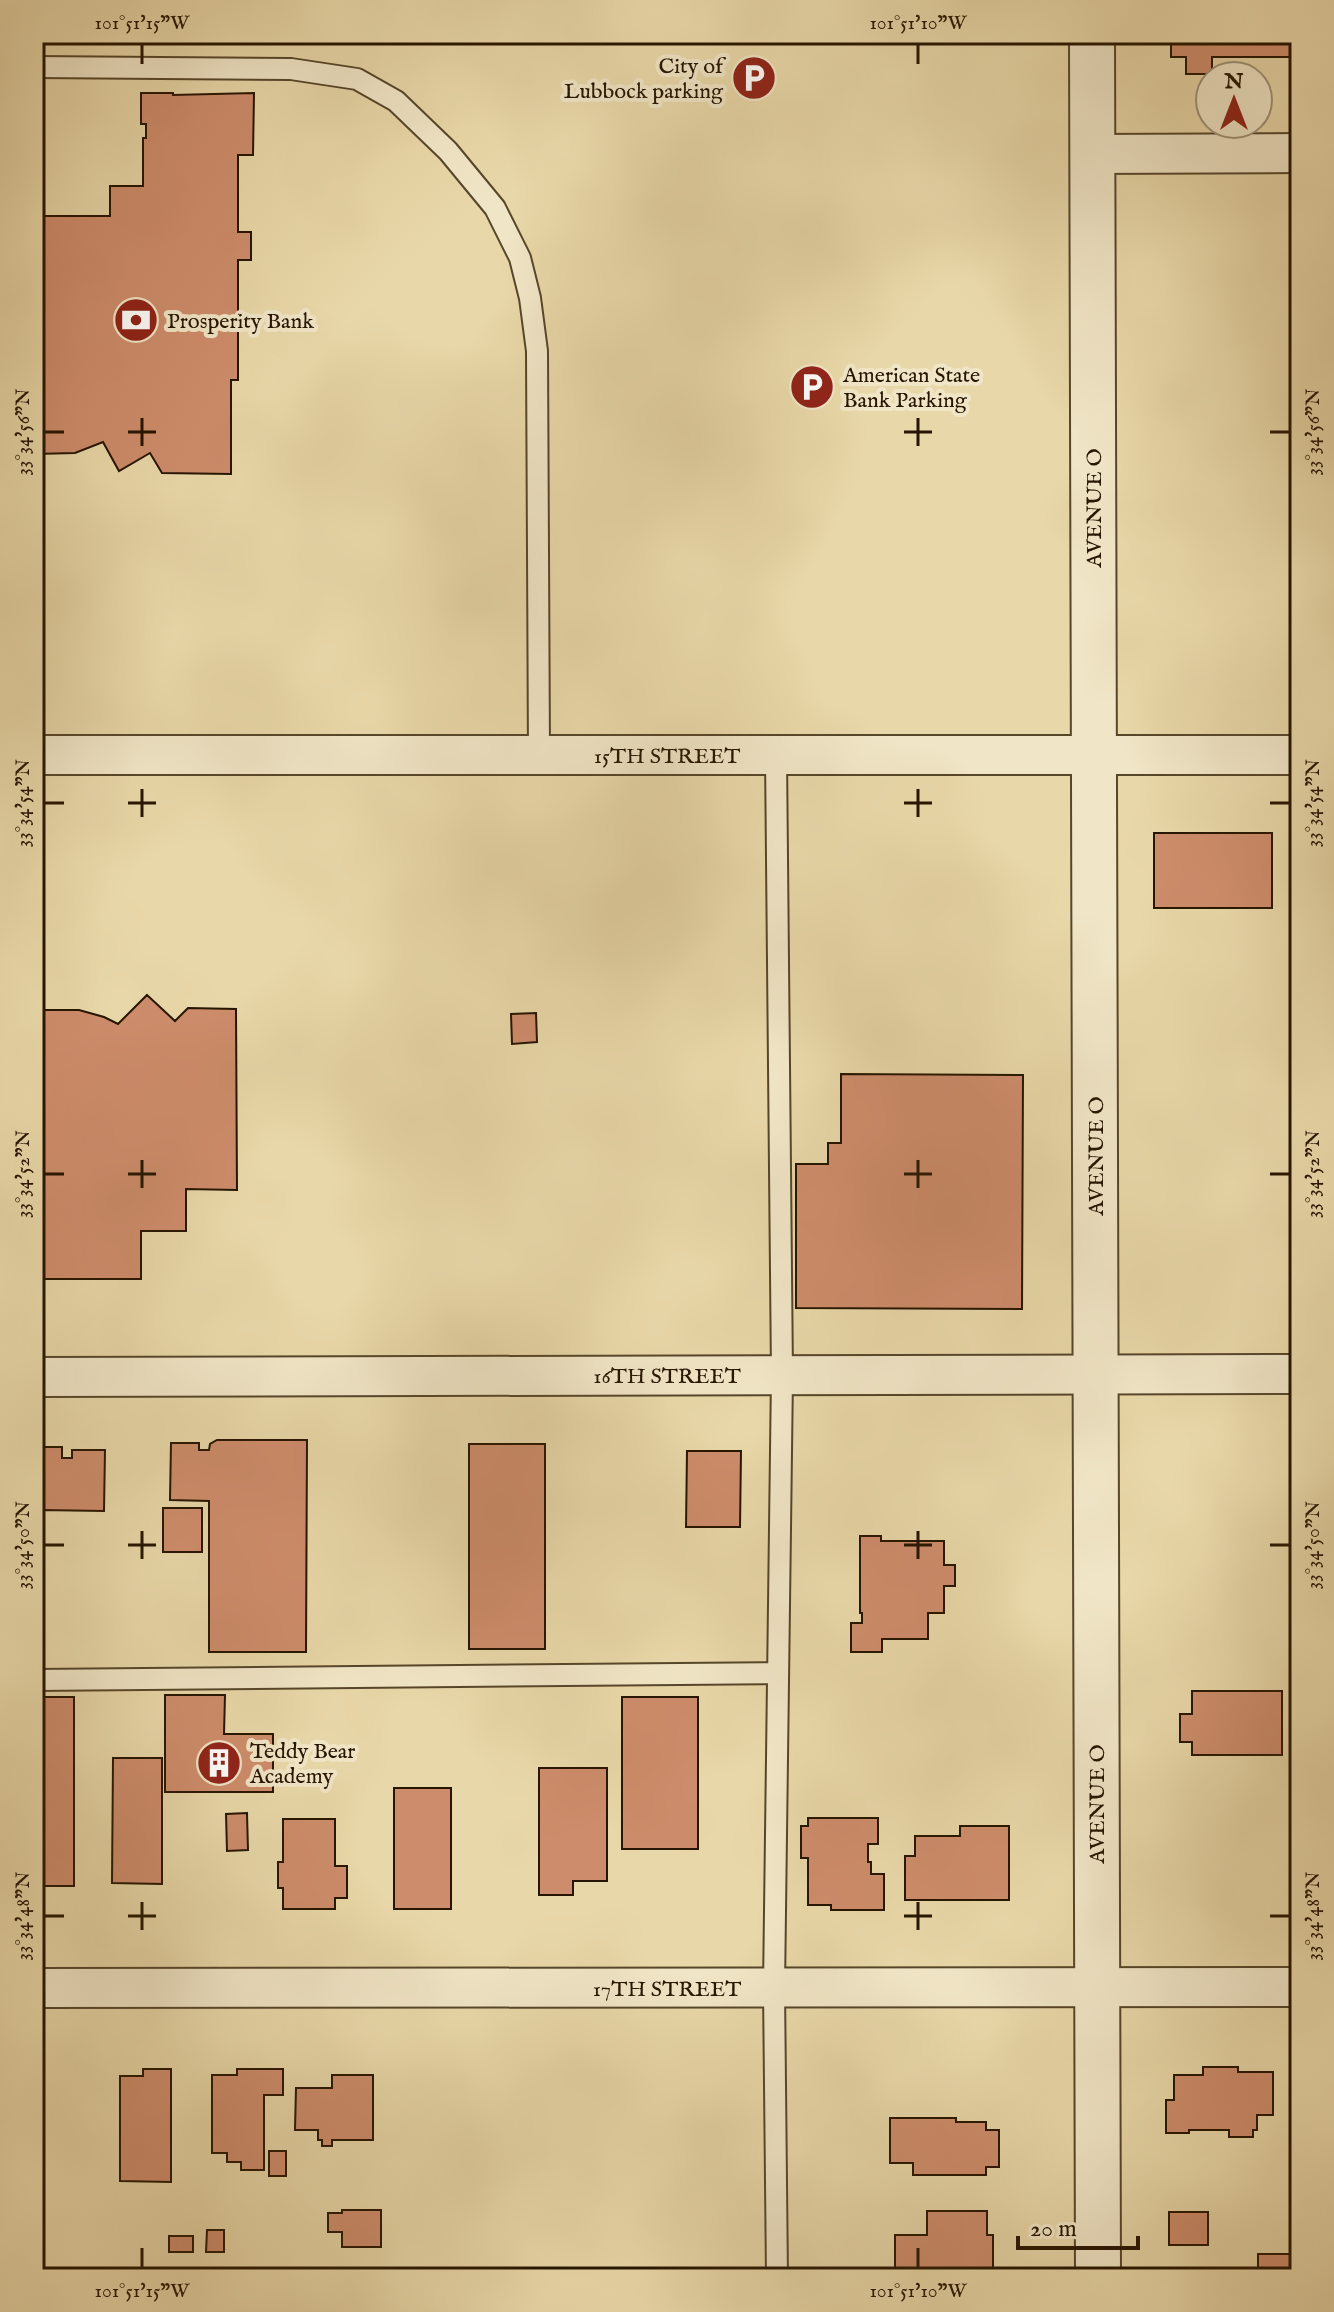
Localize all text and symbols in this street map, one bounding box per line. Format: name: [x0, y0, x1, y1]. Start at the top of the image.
text: 101°51'15"W: [95, 11, 190, 36]
text: 101°51'10"W: [869, 11, 968, 36]
place label: City of Lubbock parking: [564, 53, 727, 106]
parking icon: City of Lubbock parking: [730, 54, 778, 102]
north arrow: [1194, 60, 1274, 140]
text: N: [1223, 68, 1244, 96]
bank icon: Prosperity Bank: [112, 296, 160, 344]
place label: Prosperity Bank: [167, 308, 314, 336]
place label: American State Bank Parking: [842, 362, 980, 415]
parking icon: American State Bank Parking: [788, 363, 836, 411]
text: 33°34'56"N: [11, 389, 36, 475]
text: 33°34'56"N: [1301, 389, 1326, 475]
street label: AVENUE O: [1081, 448, 1109, 569]
street label: 15TH STREET: [594, 743, 740, 771]
text: 33°34'54"N: [11, 759, 36, 847]
text: 33°34'54"N: [1301, 759, 1326, 847]
street label: AVENUE O: [1083, 1096, 1111, 1217]
text: 33°34'52"N: [11, 1130, 36, 1218]
text: 33°34'52"N: [1301, 1130, 1326, 1218]
street label: 16TH STREET: [593, 1363, 741, 1391]
text: 33°34'50"N: [11, 1501, 36, 1589]
text: 33°34'50"N: [1301, 1501, 1326, 1589]
place label: Teddy Bear Academy: [249, 1738, 355, 1791]
building icon: Teddy Bear Academy: [195, 1739, 243, 1787]
street label: AVENUE O: [1084, 1744, 1112, 1865]
text: 33°34'48"N: [11, 1872, 36, 1960]
text: 33°34'48"N: [1301, 1872, 1326, 1960]
street label: 17TH STREET: [593, 1976, 741, 2004]
scale bar: [1018, 2200, 1138, 2250]
text: 20 m: [1030, 2214, 1077, 2245]
text: 101°51'15"W: [95, 2279, 190, 2304]
text: 101°51'10"W: [869, 2279, 968, 2304]

